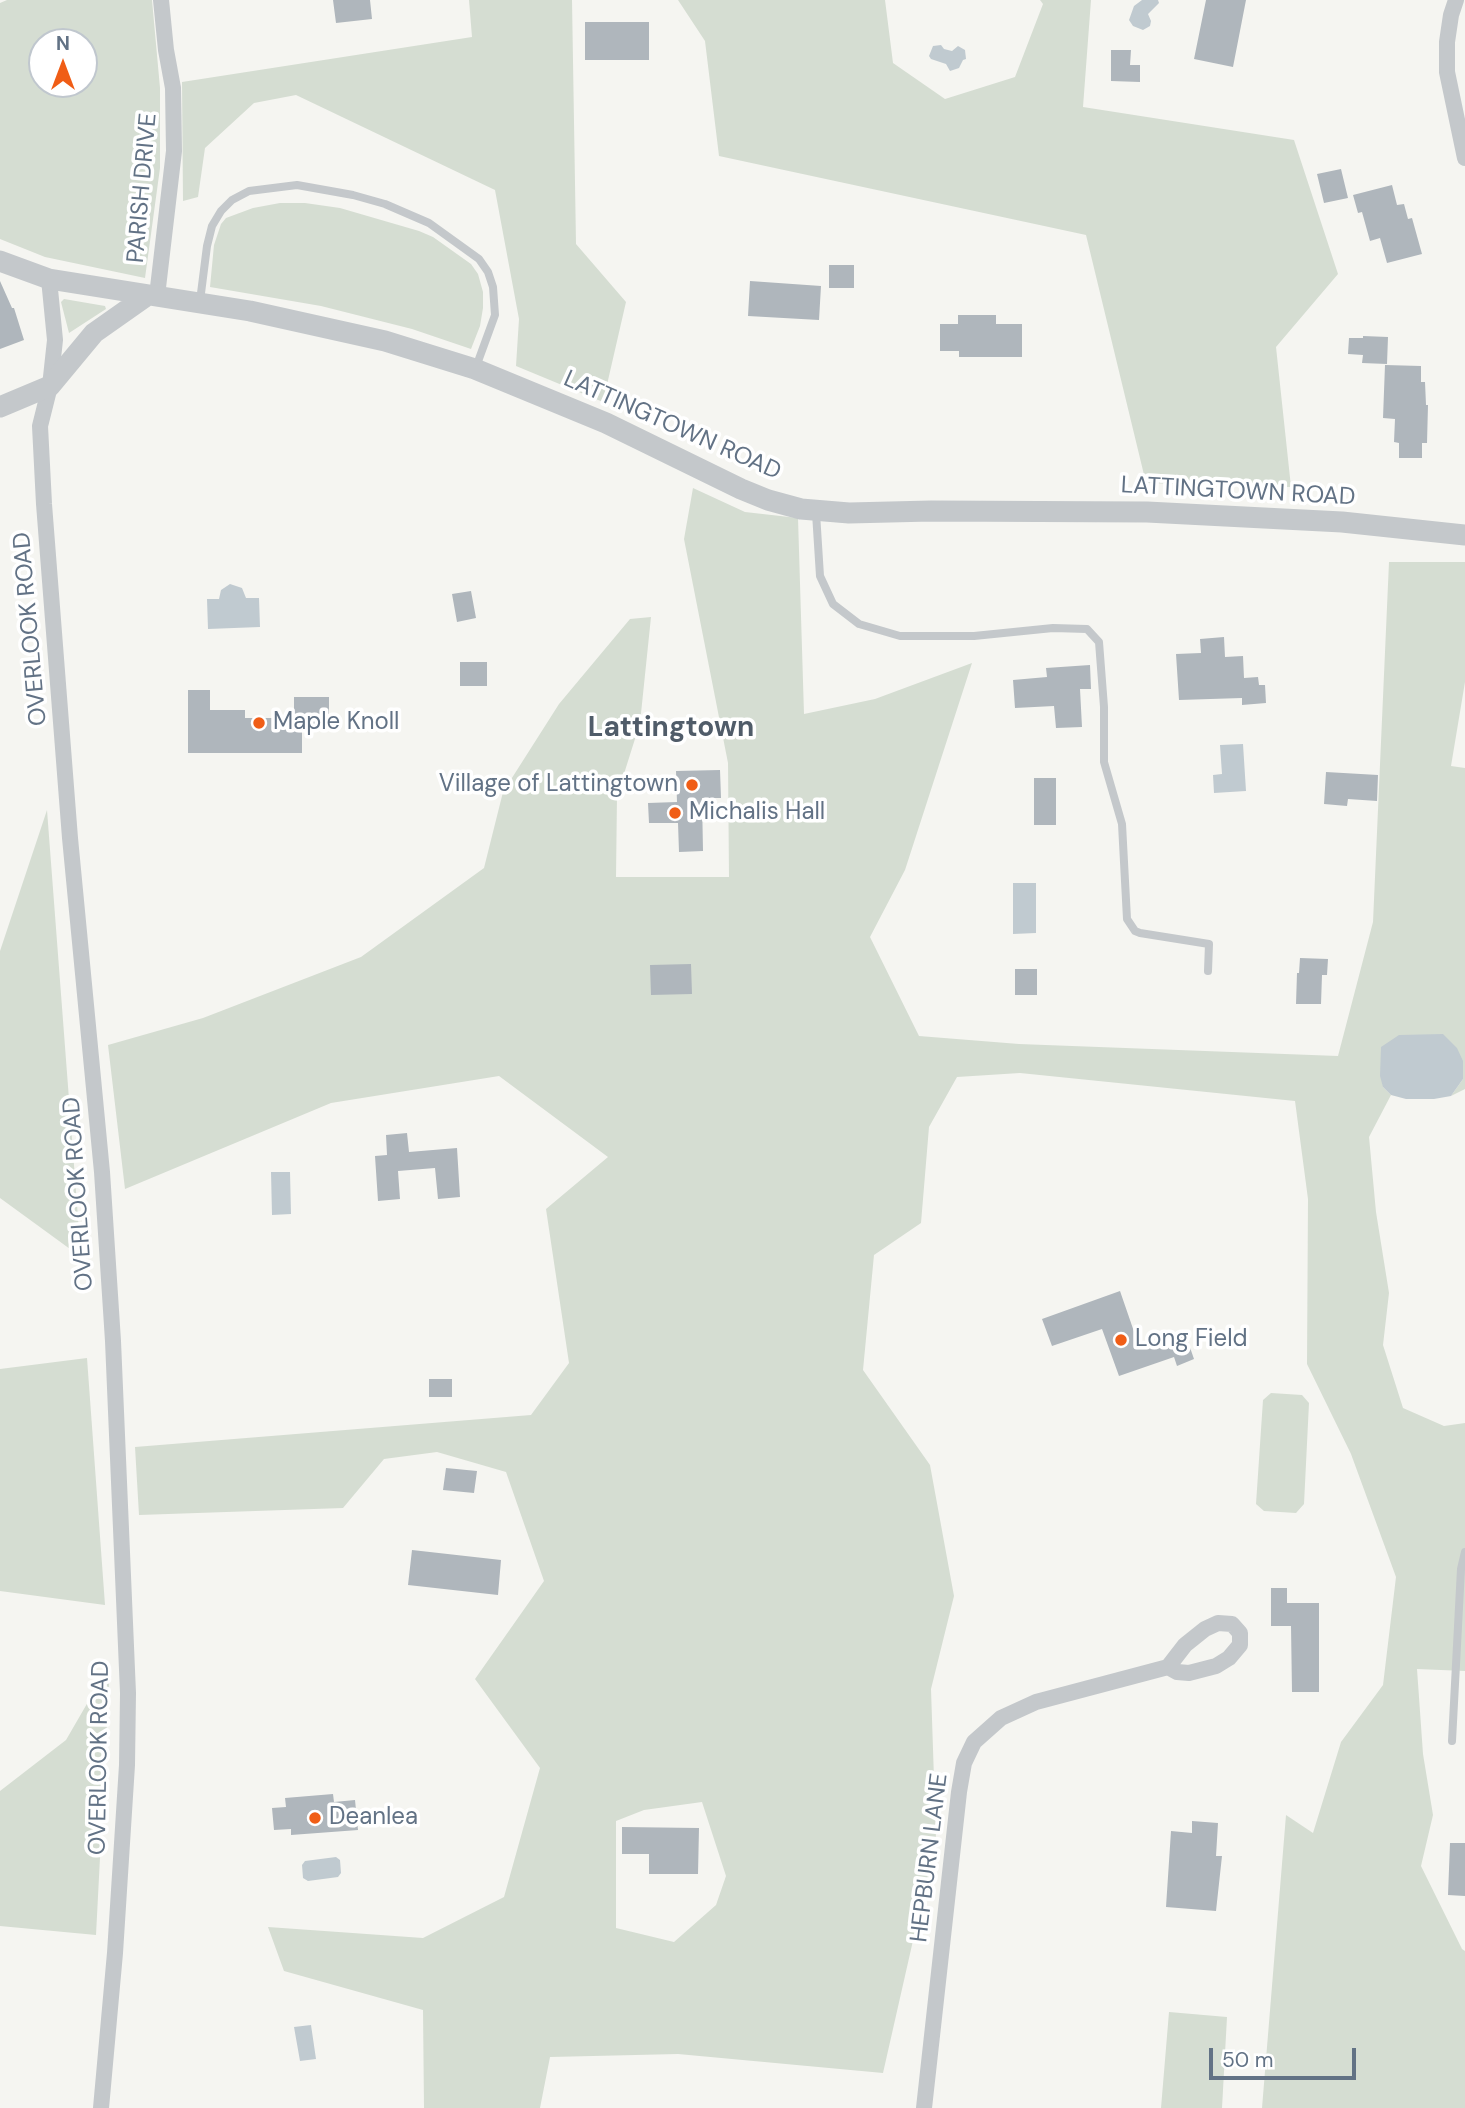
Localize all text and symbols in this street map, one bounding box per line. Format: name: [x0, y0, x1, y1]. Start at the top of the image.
north arrow: [28, 28, 98, 98]
text: N: [56, 31, 70, 56]
street label: PARISH DRIVE: [122, 112, 164, 264]
street label: LATTINGTOWN ROAD: [559, 365, 785, 487]
street label: LATTINGTOWN ROAD: [1120, 471, 1356, 513]
street label: OVERLOOK ROAD: [8, 531, 54, 727]
place label: Maple Knoll: [273, 709, 399, 737]
district label: Lattingtown: [588, 712, 754, 746]
marker: Maple Knoll: [251, 715, 267, 731]
place label: Village of Lattingtown: [439, 771, 678, 799]
marker: Village of Lattingtown: [684, 777, 700, 793]
place label: Michalis Hall: [689, 799, 825, 827]
marker: Michalis Hall: [667, 805, 683, 821]
street label: OVERLOOK ROAD: [58, 1096, 100, 1292]
place label: Long Field: [1135, 1326, 1248, 1354]
marker: Long Field: [1113, 1332, 1129, 1348]
street label: OVERLOOK ROAD: [84, 1661, 116, 1855]
street label: HEPBURN LANE: [905, 1772, 955, 1944]
place label: Deanlea: [329, 1804, 418, 1832]
marker: Deanlea: [307, 1810, 323, 1826]
scale bar: [1213, 2035, 1360, 2078]
text: 50 m: [1222, 2046, 1273, 2074]

